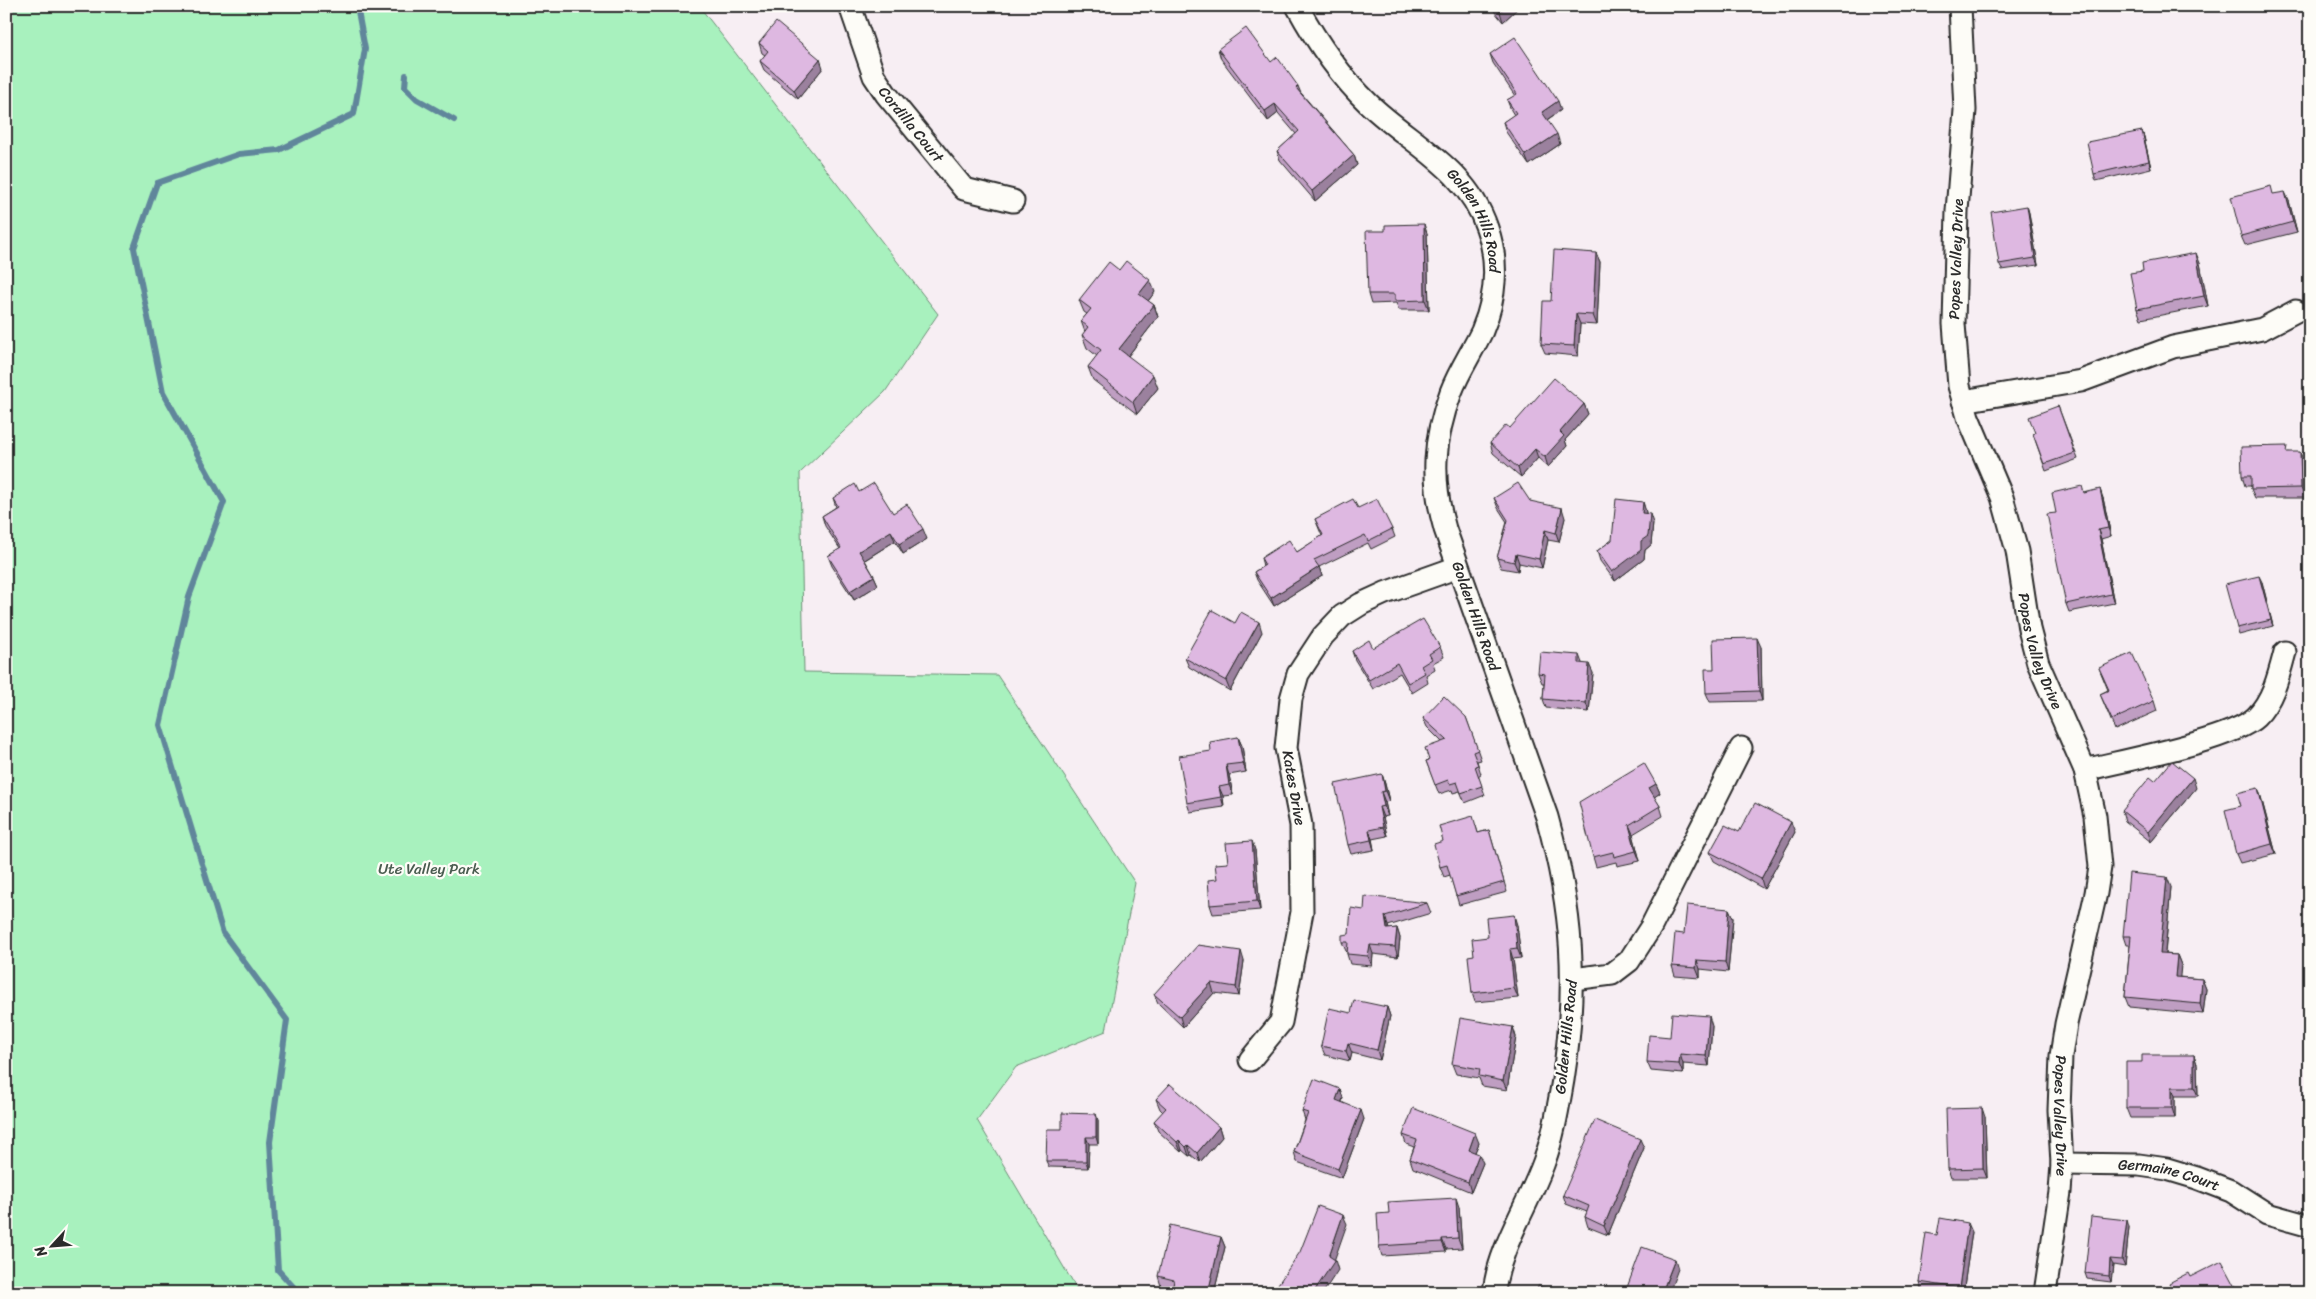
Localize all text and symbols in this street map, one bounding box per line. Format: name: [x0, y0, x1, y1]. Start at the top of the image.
street label: Cordilla Court: [871, 81, 951, 169]
street label: Golden Hills Road: [1440, 162, 1508, 274]
street label: Popes Valley Drive: [1941, 198, 1971, 320]
street label: Golden Hills Road: [1444, 558, 1508, 675]
street label: Popes Valley Drive: [2011, 591, 2070, 714]
street label: Kates Drive: [1275, 748, 1313, 828]
park label: Ute Valley Park: [378, 856, 480, 882]
street label: Golden Hills Road: [1547, 978, 1585, 1095]
street label: Popes Valley Drive: [2046, 1055, 2075, 1177]
street label: Germaine Court: [2118, 1152, 2224, 1199]
north arrow: [28, 1222, 78, 1272]
text: N: [27, 1241, 55, 1262]

